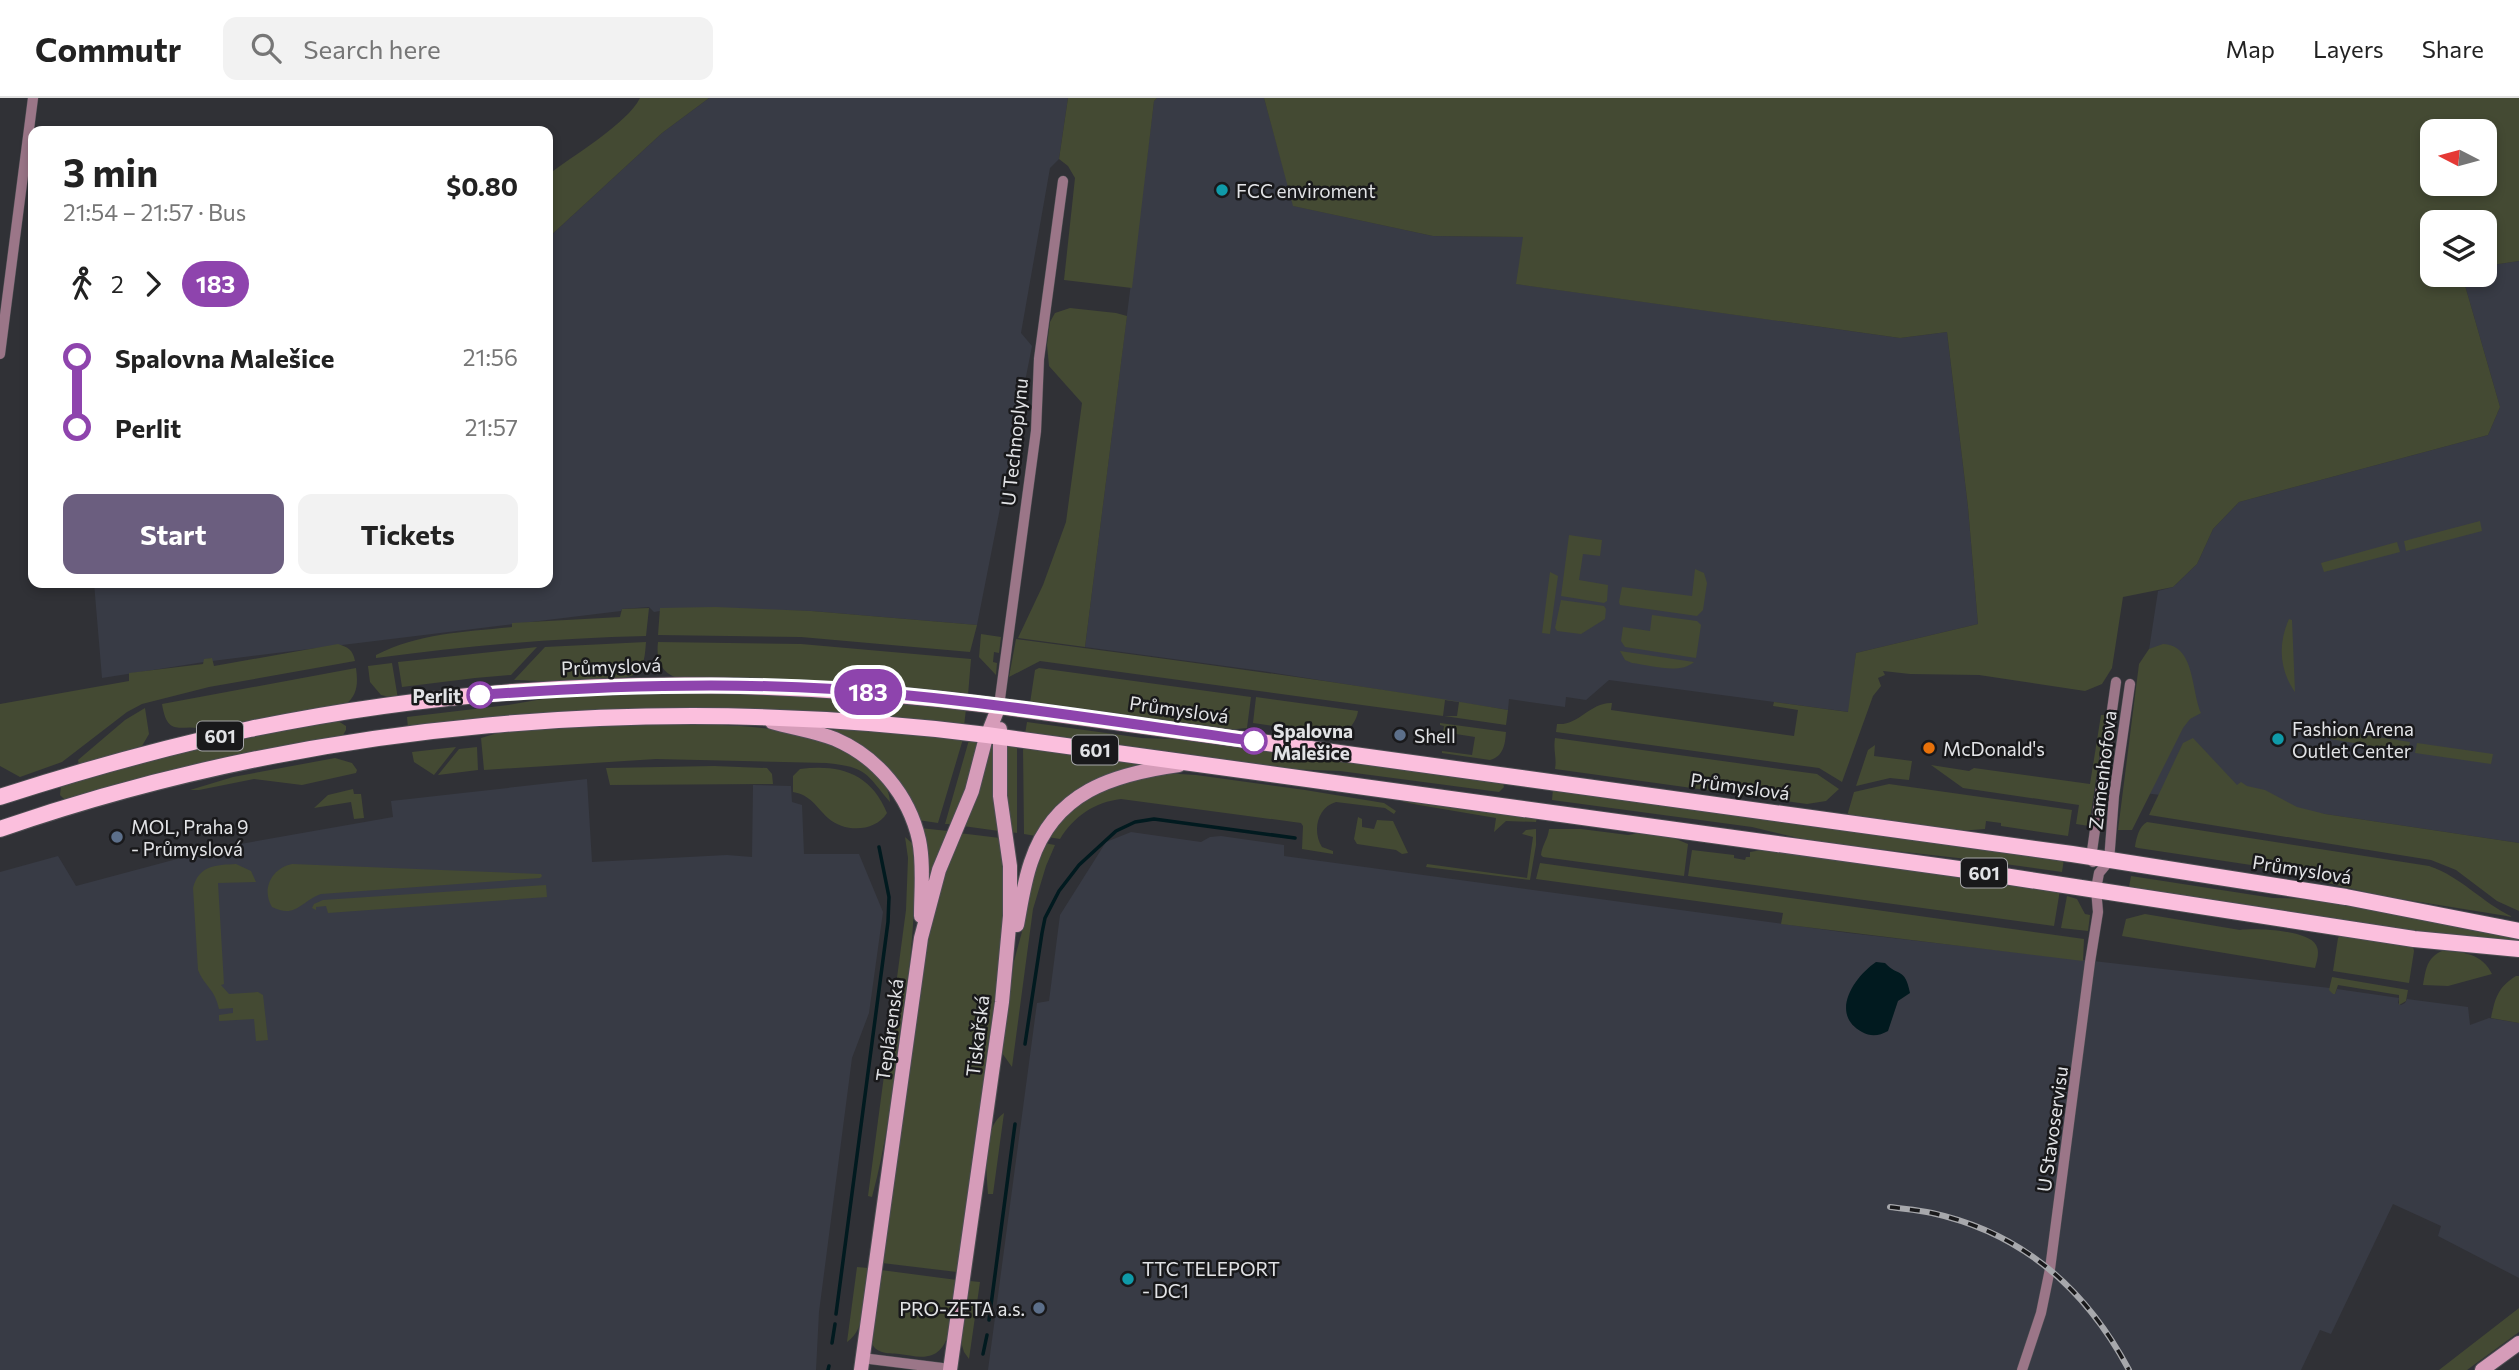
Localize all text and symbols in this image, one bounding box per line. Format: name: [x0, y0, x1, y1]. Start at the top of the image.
search box: [223, 17, 713, 80]
text: Commutr: [35, 28, 181, 69]
icon: search: [247, 29, 285, 67]
text: Search here: [303, 33, 441, 64]
text: Map: [2226, 34, 2275, 63]
text: Layers: [2313, 34, 2384, 63]
text: Share: [2422, 34, 2484, 63]
north arrow: [2420, 119, 2497, 196]
map controls: [2420, 119, 2497, 287]
text: 3 min: [63, 148, 158, 195]
text: $0.80: [446, 170, 518, 201]
place label: FCC enviroment: [1236, 179, 1376, 202]
marker: FCC enviroment: [1214, 182, 1230, 198]
text: 21:54 – 21:57 · Bus: [63, 198, 246, 226]
button: layers: [2420, 210, 2497, 287]
icon: walk: [63, 265, 101, 303]
icon: forward: [134, 265, 172, 303]
text: 183: [196, 269, 235, 298]
text: 2: [111, 270, 124, 298]
text: Spalovna Malešice: [115, 342, 335, 373]
text: 21:56: [463, 343, 518, 371]
street label: U Technoplynu: [996, 377, 1032, 507]
text: Perlit: [115, 412, 181, 443]
text: 21:57: [465, 413, 518, 441]
button: Start: [63, 494, 284, 574]
button: Tickets: [298, 494, 518, 574]
street label: Průmyslová: [561, 653, 661, 679]
line badge: 183: [828, 669, 908, 715]
text: 183: [848, 677, 888, 706]
marker: Perlit: [467, 682, 493, 708]
place label: Perlit: [413, 684, 461, 707]
street label: Průmyslová: [1128, 691, 1230, 727]
street label: Zamenhofova: [2083, 709, 2121, 831]
place label: Fashion Arena Outlet Center: [2292, 717, 2414, 762]
place label: Spalovna Malešice: [1273, 719, 1353, 764]
road number: 601: [197, 722, 243, 750]
place label: Shell: [1414, 724, 1456, 747]
marker: Shell: [1392, 727, 1408, 743]
marker: Spalovna Malešice: [1241, 728, 1267, 754]
marker: Fashion Arena Outlet Center: [2270, 731, 2286, 747]
road number: 601: [1072, 736, 1118, 764]
place label: McDonald's: [1943, 737, 2045, 760]
marker: McDonald's: [1921, 740, 1937, 756]
street label: Průmyslová: [1689, 768, 1791, 804]
place label: MOL, Praha 9 - Průmyslová: [131, 815, 249, 860]
marker: MOL, Praha 9 - Průmyslová: [109, 829, 125, 845]
street label: Průmyslová: [2251, 850, 2353, 888]
road number: 601: [1961, 858, 2007, 888]
street label: Teplárenská: [870, 977, 908, 1083]
street label: Tiskařská: [961, 994, 993, 1078]
street label: U Stavoservisu: [2032, 1065, 2072, 1193]
place label: TTC TELEPORT - DC1: [1142, 1257, 1280, 1302]
marker: TTC TELEPORT - DC1: [1120, 1271, 1136, 1287]
place label: PRO-ZETA a.s.: [899, 1297, 1025, 1320]
marker: PRO-ZETA a.s.: [1031, 1300, 1047, 1316]

